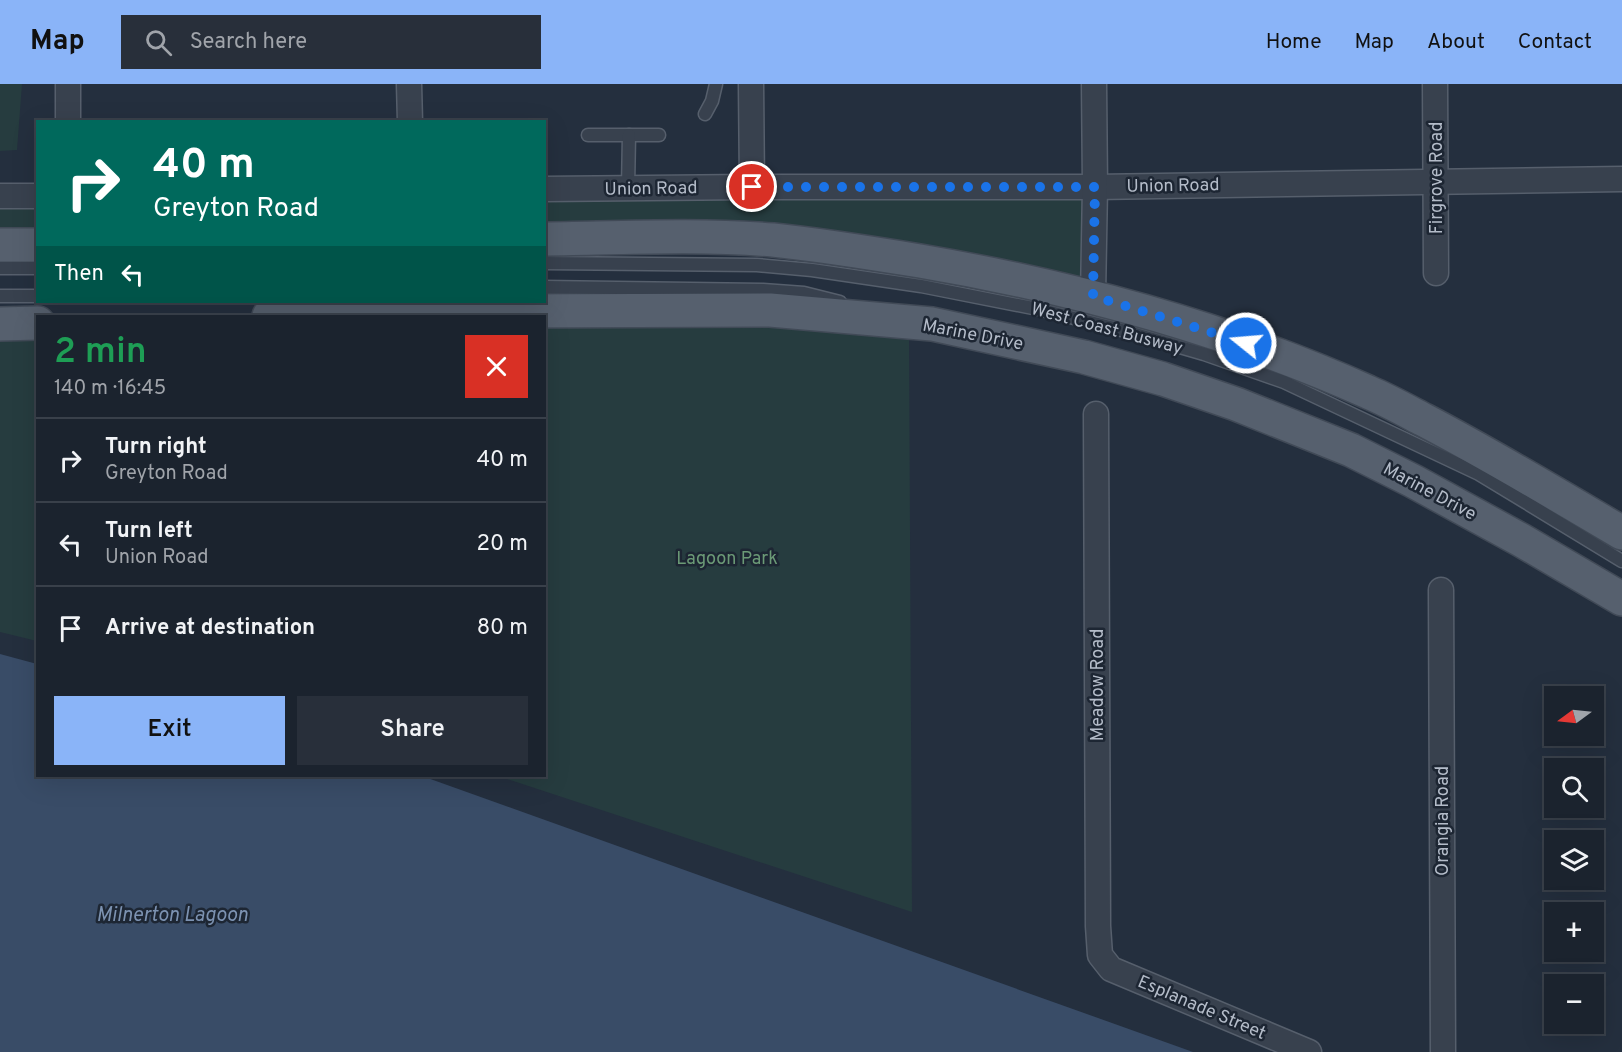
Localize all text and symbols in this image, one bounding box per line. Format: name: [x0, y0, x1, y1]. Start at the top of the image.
search box: [121, 15, 541, 69]
text: Map: [30, 24, 85, 60]
icon: search: [142, 26, 175, 59]
text: Search here: [190, 29, 307, 56]
text: Home: [1266, 29, 1322, 56]
text: Map: [1355, 29, 1394, 56]
text: About: [1427, 29, 1485, 56]
text: Contact: [1518, 29, 1592, 56]
street label: Firgrove Road: [1426, 122, 1449, 234]
text: 40 m: [153, 140, 255, 193]
icon: right: [54, 144, 132, 222]
pin: [726, 161, 777, 212]
icon: arrive: [735, 170, 768, 203]
street label: Union Road: [1126, 174, 1220, 199]
street label: Union Road: [604, 177, 698, 202]
text: Greyton Road: [153, 192, 319, 226]
icon: left: [116, 258, 149, 291]
text: Then: [54, 261, 104, 288]
street label: West Coast Busway: [1028, 298, 1185, 361]
position arrow: [1214, 311, 1278, 375]
street label: Marine Drive: [920, 314, 1025, 357]
text: 2 min: [54, 330, 147, 376]
button: close: [465, 335, 528, 398]
text: 140 m · 16:45: [54, 376, 166, 402]
text: Turn right: [105, 434, 207, 461]
icon: right: [54, 444, 87, 477]
text: 40 m: [476, 447, 528, 474]
street label: Marine Drive: [1379, 458, 1480, 526]
text: Greyton Road: [105, 461, 228, 487]
text: Turn left: [105, 518, 193, 545]
icon: left: [54, 528, 87, 561]
text: 20 m: [477, 531, 528, 558]
text: Union Road: [105, 545, 208, 571]
park label: Lagoon Park: [676, 548, 778, 571]
icon: arrive: [54, 612, 87, 645]
text: Arrive at destination: [105, 615, 315, 642]
text: 80 m: [477, 615, 528, 642]
street label: Meadow Road: [1087, 629, 1110, 741]
north arrow: [1544, 686, 1604, 746]
map controls: [1544, 686, 1604, 1034]
button: Exit: [54, 696, 285, 765]
button: Share: [297, 696, 528, 765]
button: search: [1544, 758, 1604, 818]
street label: Orangia Road: [1432, 766, 1455, 876]
button: layers: [1544, 830, 1604, 890]
button: +: [1544, 902, 1604, 962]
water label: Milnerton Lagoon: [96, 903, 248, 929]
street label: Esplanade Street: [1134, 971, 1269, 1046]
button: −: [1544, 974, 1604, 1034]

